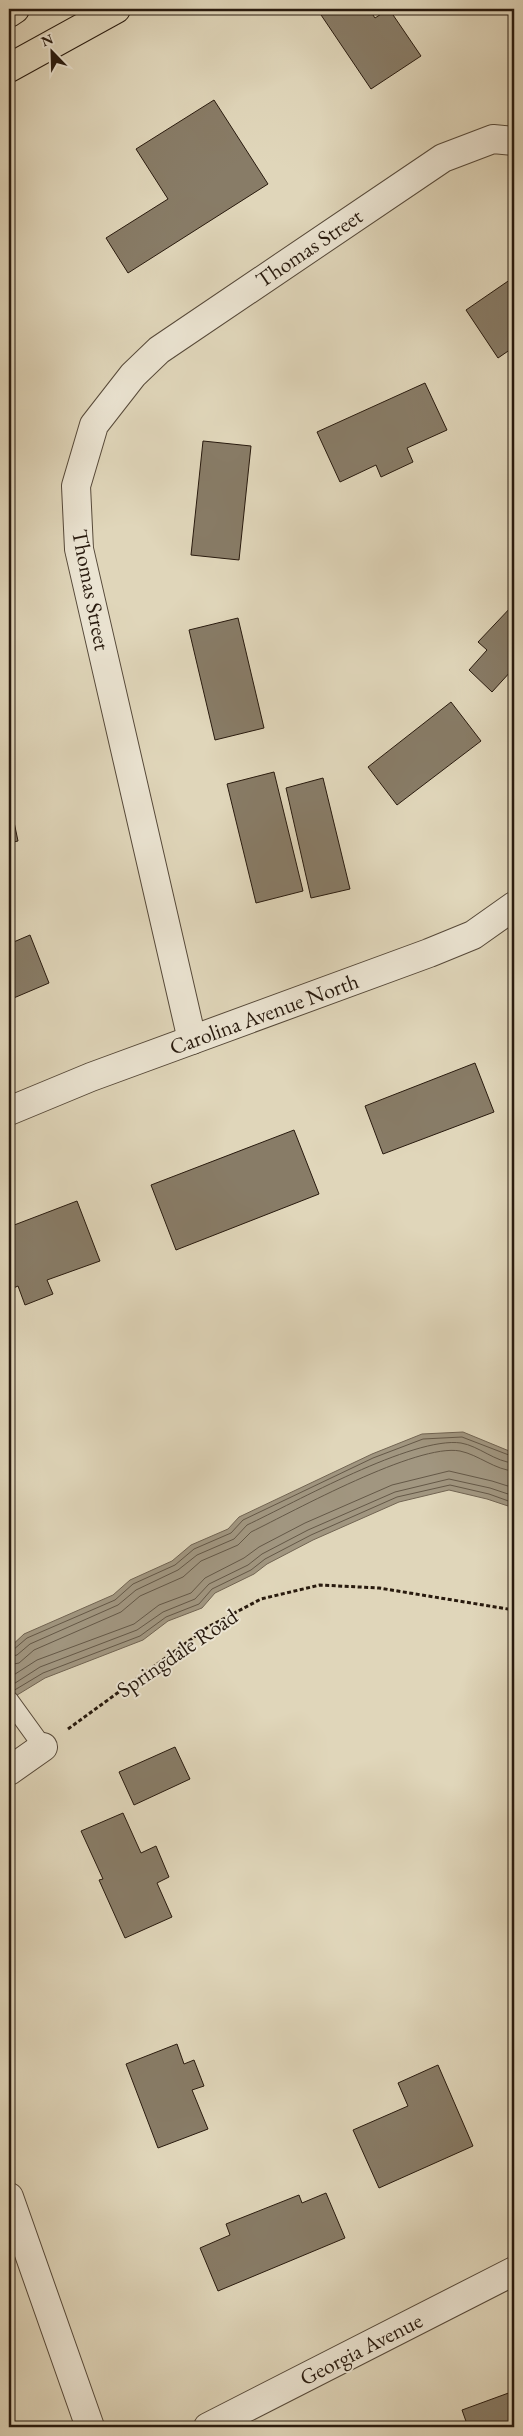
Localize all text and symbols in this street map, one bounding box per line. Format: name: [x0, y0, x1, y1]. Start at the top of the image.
north arrow: [28, 28, 78, 78]
text: N: [38, 29, 56, 51]
street label: Thomas Street: [250, 202, 368, 294]
street label: Thomas Street: [65, 527, 117, 653]
street label: Carolina Avenue North: [165, 966, 363, 1062]
street label: Springdale Road: [111, 1601, 244, 1704]
street label: Georgia Avenue: [295, 2305, 428, 2392]

